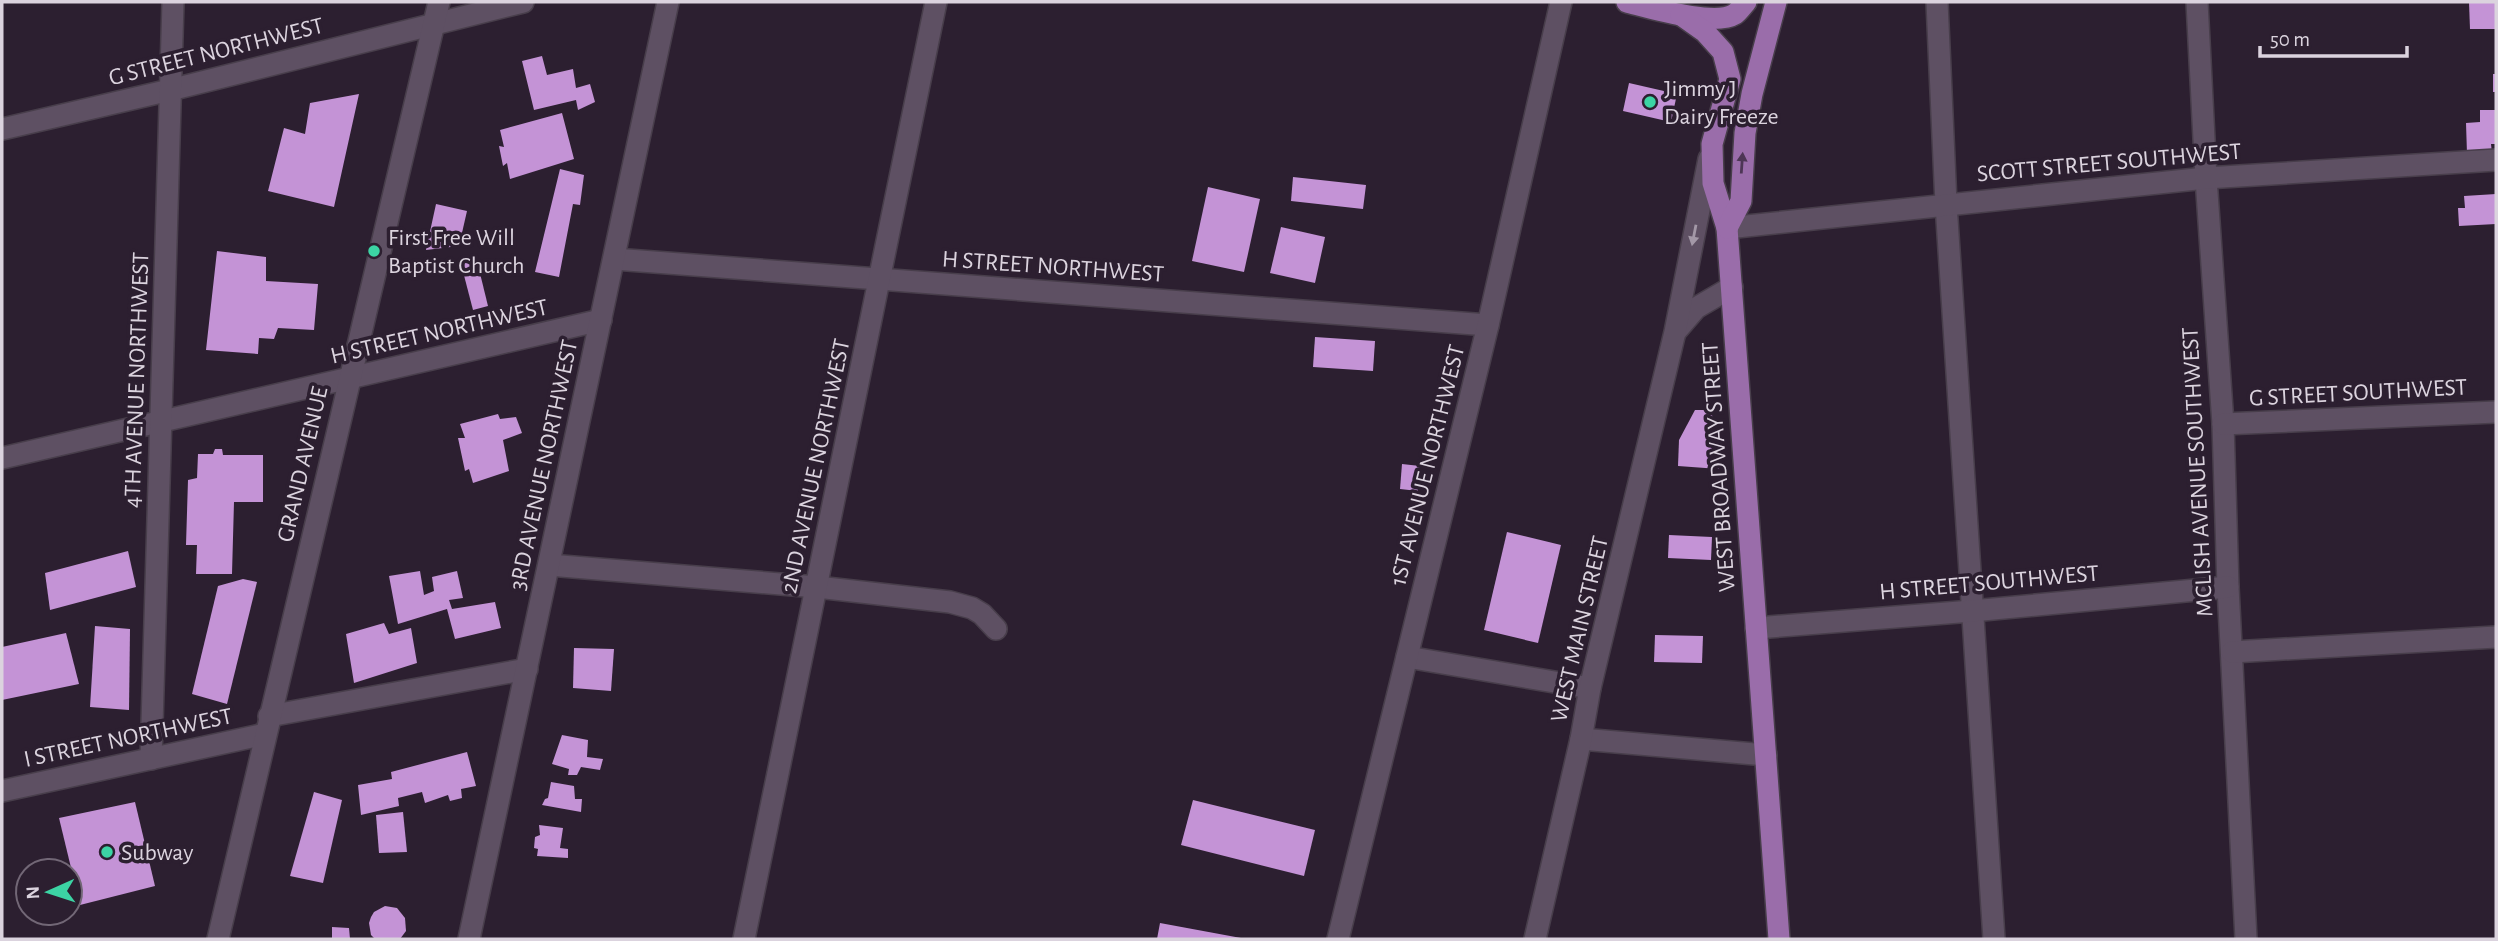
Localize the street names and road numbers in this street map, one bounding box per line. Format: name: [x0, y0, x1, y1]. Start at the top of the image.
street label: G STREET NORTHWEST: [106, 14, 326, 90]
street label: SCOTT STREET SOUTHWEST: [1976, 139, 2243, 187]
street label: H STREET NORTHWEST: [941, 247, 1165, 287]
street label: 4TH AVENUE NORTHWEST: [121, 251, 153, 508]
street label: H STREET NORTHWEST: [328, 295, 550, 369]
street label: MCLISH AVENUE SOUTHWEST: [2178, 326, 2218, 617]
street label: 2ND AVENUE NORTHWEST: [777, 337, 855, 596]
street label: 3RD AVENUE NORTHWEST: [506, 338, 582, 593]
street label: WEST BROADWAY STREET: [1698, 341, 1740, 593]
street label: 1ST AVENUE NORTHWEST: [1386, 342, 1470, 588]
street label: G STREET SOUTHWEST: [2248, 375, 2468, 411]
street label: GRAND AVENUE: [273, 384, 333, 544]
street label: WEST MAIN STREET: [1547, 534, 1613, 725]
street label: H STREET SOUTHWEST: [1878, 561, 2100, 605]
street label: I STREET NORTHWEST: [22, 704, 235, 772]

